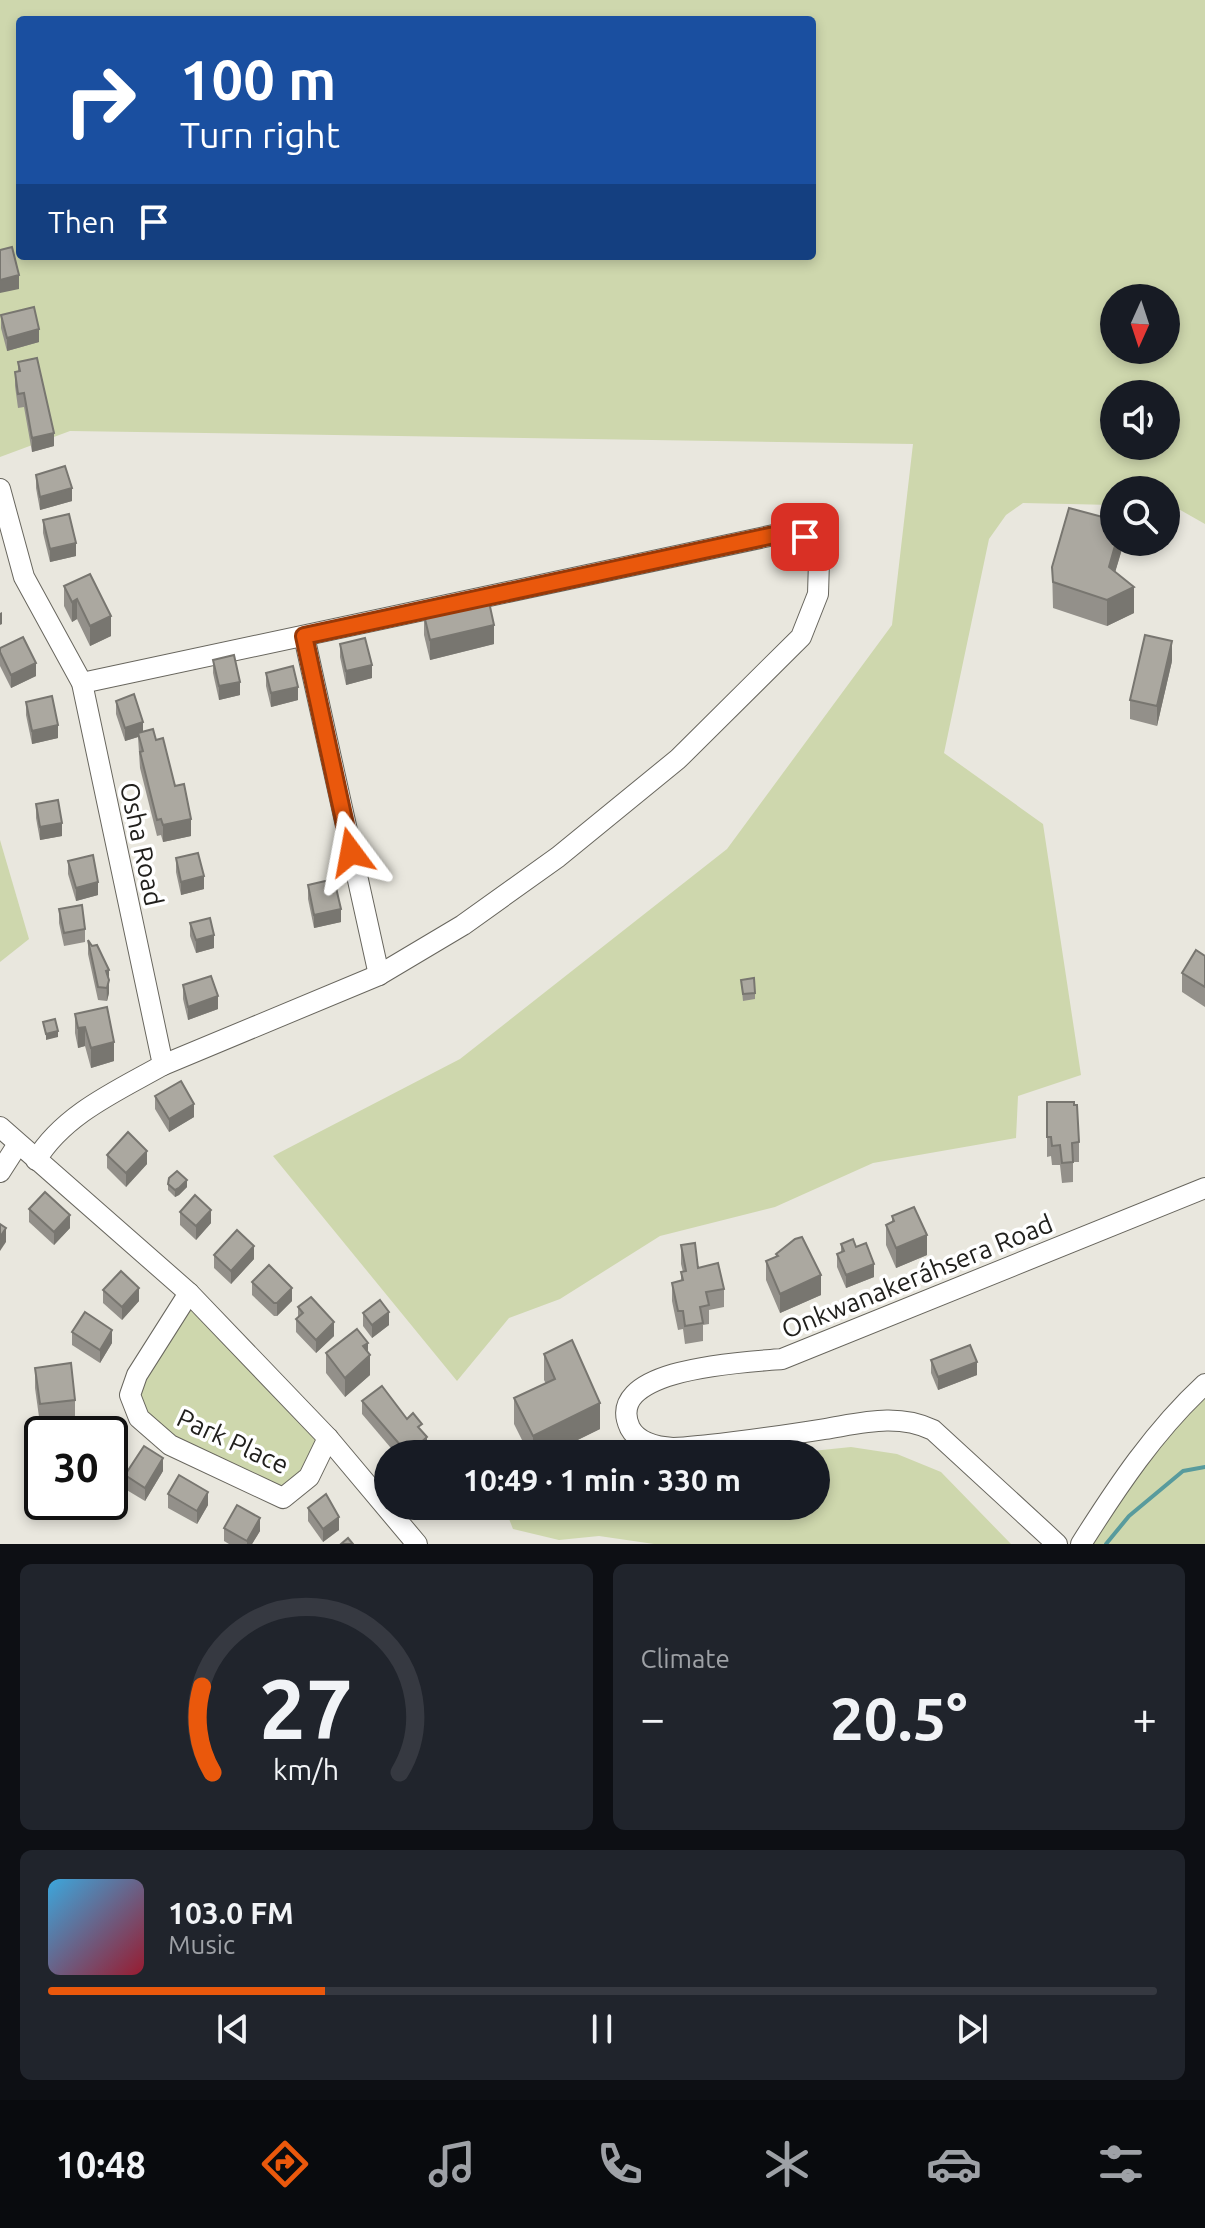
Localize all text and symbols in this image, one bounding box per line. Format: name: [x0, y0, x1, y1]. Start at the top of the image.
icon: right: [48, 48, 152, 152]
text: 100 m: [180, 48, 336, 111]
text: Turn right: [180, 114, 340, 155]
icon: arrive: [132, 200, 176, 244]
text: Then: [48, 205, 116, 239]
north arrow: [1100, 284, 1180, 364]
map controls: [1100, 284, 1180, 556]
button: sound: [1100, 380, 1180, 460]
button: search: [1100, 476, 1180, 556]
pin: [771, 503, 839, 571]
icon: arrive: [783, 515, 827, 559]
street label: Osha Road: [115, 780, 169, 908]
position arrow: [309, 810, 393, 894]
street label: Onkwanakeráhsera Road: [777, 1208, 1057, 1344]
street label: Park Place: [173, 1403, 293, 1479]
speed limit sign: 30: [24, 1416, 128, 1520]
text: 10:49 · 1 min · 330 m: [463, 1463, 741, 1497]
text: Climate: [641, 1644, 730, 1673]
text: 27: [259, 1661, 353, 1755]
text: 20.5°: [830, 1684, 967, 1751]
text: −: [641, 1693, 665, 1742]
text: +: [1132, 1693, 1157, 1742]
text: km/h: [273, 1753, 339, 1785]
text: 103.0 FM: [168, 1896, 294, 1930]
text: Music: [168, 1930, 235, 1959]
icon: previous: [211, 2007, 255, 2051]
icon: pause: [580, 2007, 624, 2051]
icon: next: [950, 2007, 994, 2051]
icon: directions: [257, 2136, 313, 2192]
icon: music: [424, 2136, 480, 2192]
icon: phone: [592, 2136, 648, 2192]
icon: climate: [759, 2136, 815, 2192]
icon: car: [926, 2136, 982, 2192]
icon: filters: [1093, 2136, 1149, 2192]
text: 10:48: [56, 2144, 146, 2185]

